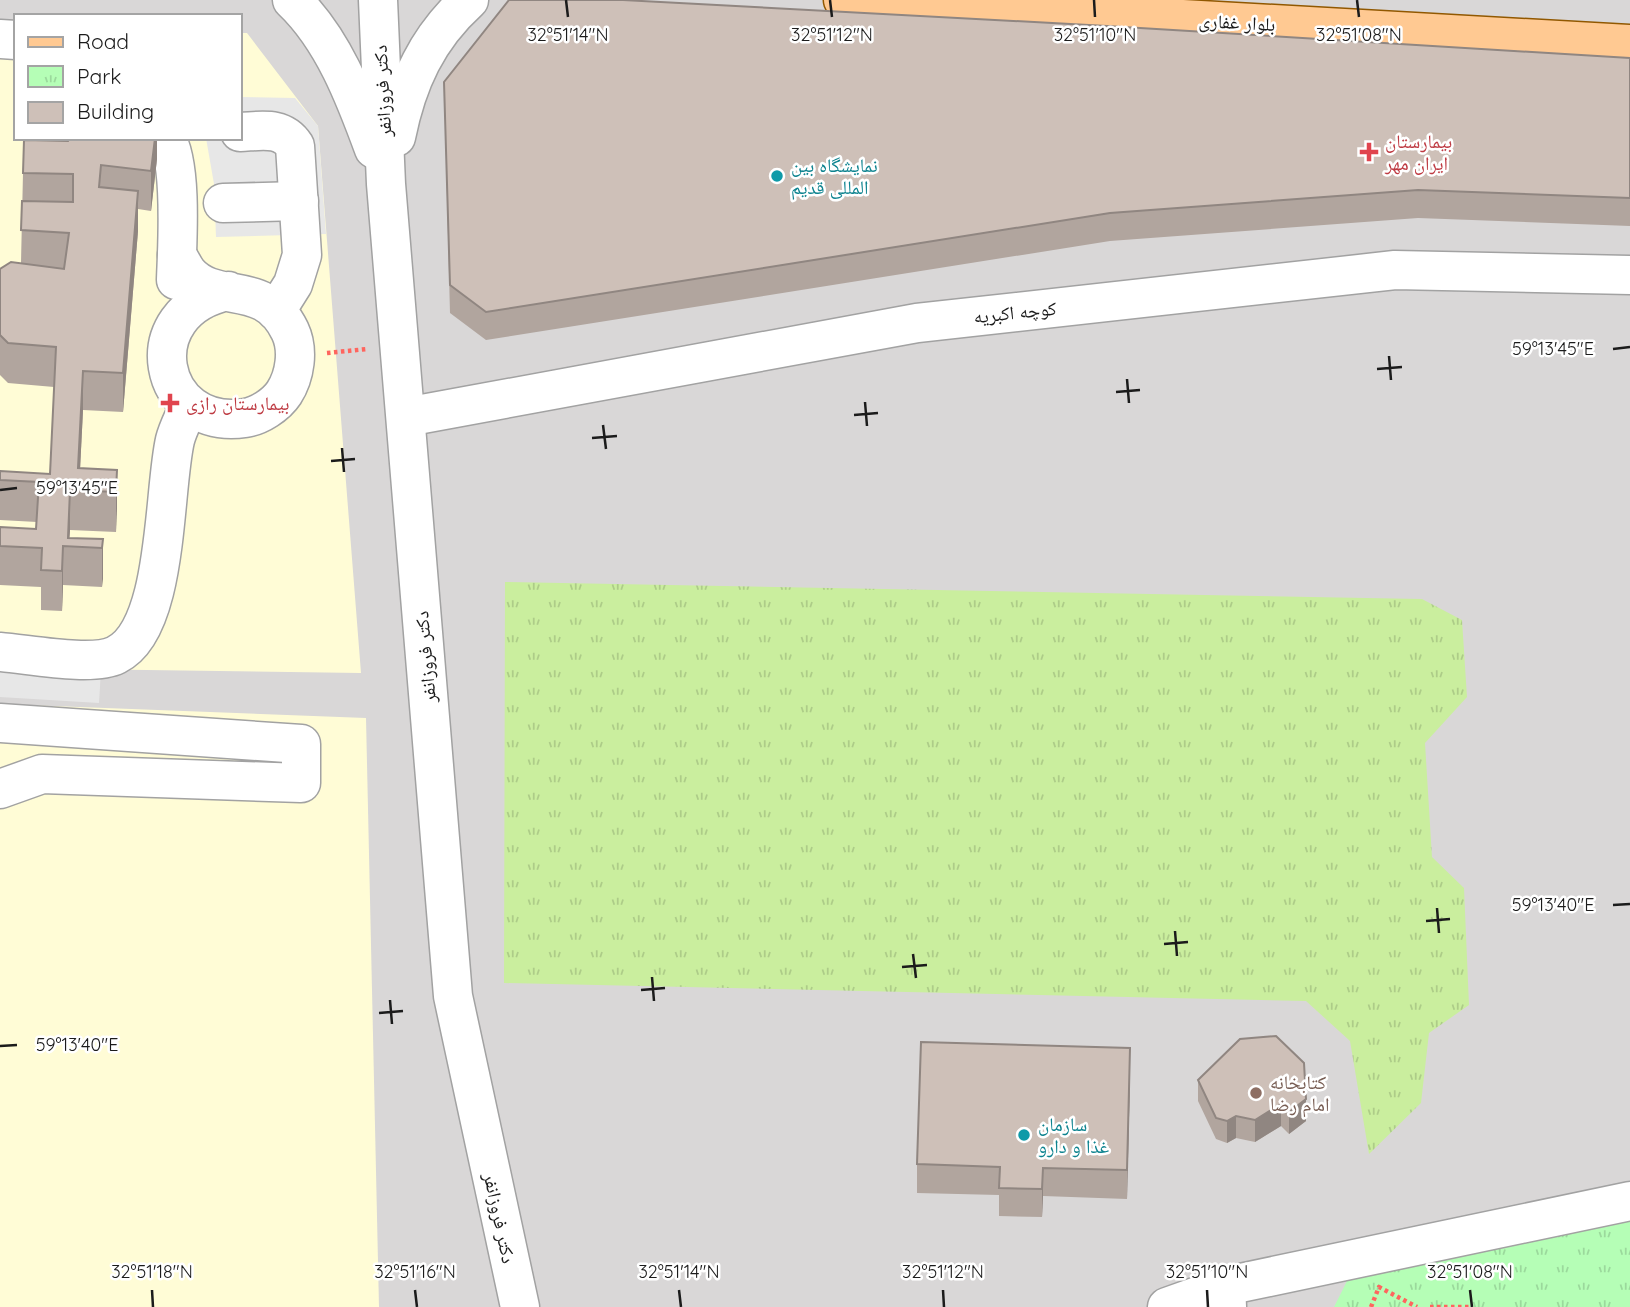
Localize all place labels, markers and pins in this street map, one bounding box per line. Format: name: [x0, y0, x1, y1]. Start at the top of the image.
place label: بیمارستان ایران مهر: [1384, 129, 1452, 175]
marker: بیمارستان ایران مهر: [1359, 142, 1379, 162]
place label: نمایشگاه بین المللی قدیم: [791, 153, 878, 200]
marker: نمایشگاه بین المللی قدیم: [769, 168, 785, 184]
place label: بیمارستان رازی: [186, 391, 289, 415]
marker: بیمارستان رازی: [160, 393, 180, 413]
place label: کتابخانه امام رضا: [1270, 1070, 1330, 1118]
marker: کتابخانه امام رضا: [1248, 1085, 1264, 1101]
place label: سازمان غذا و دارو: [1038, 1112, 1109, 1158]
marker: سازمان غذا و دارو: [1016, 1127, 1032, 1143]

